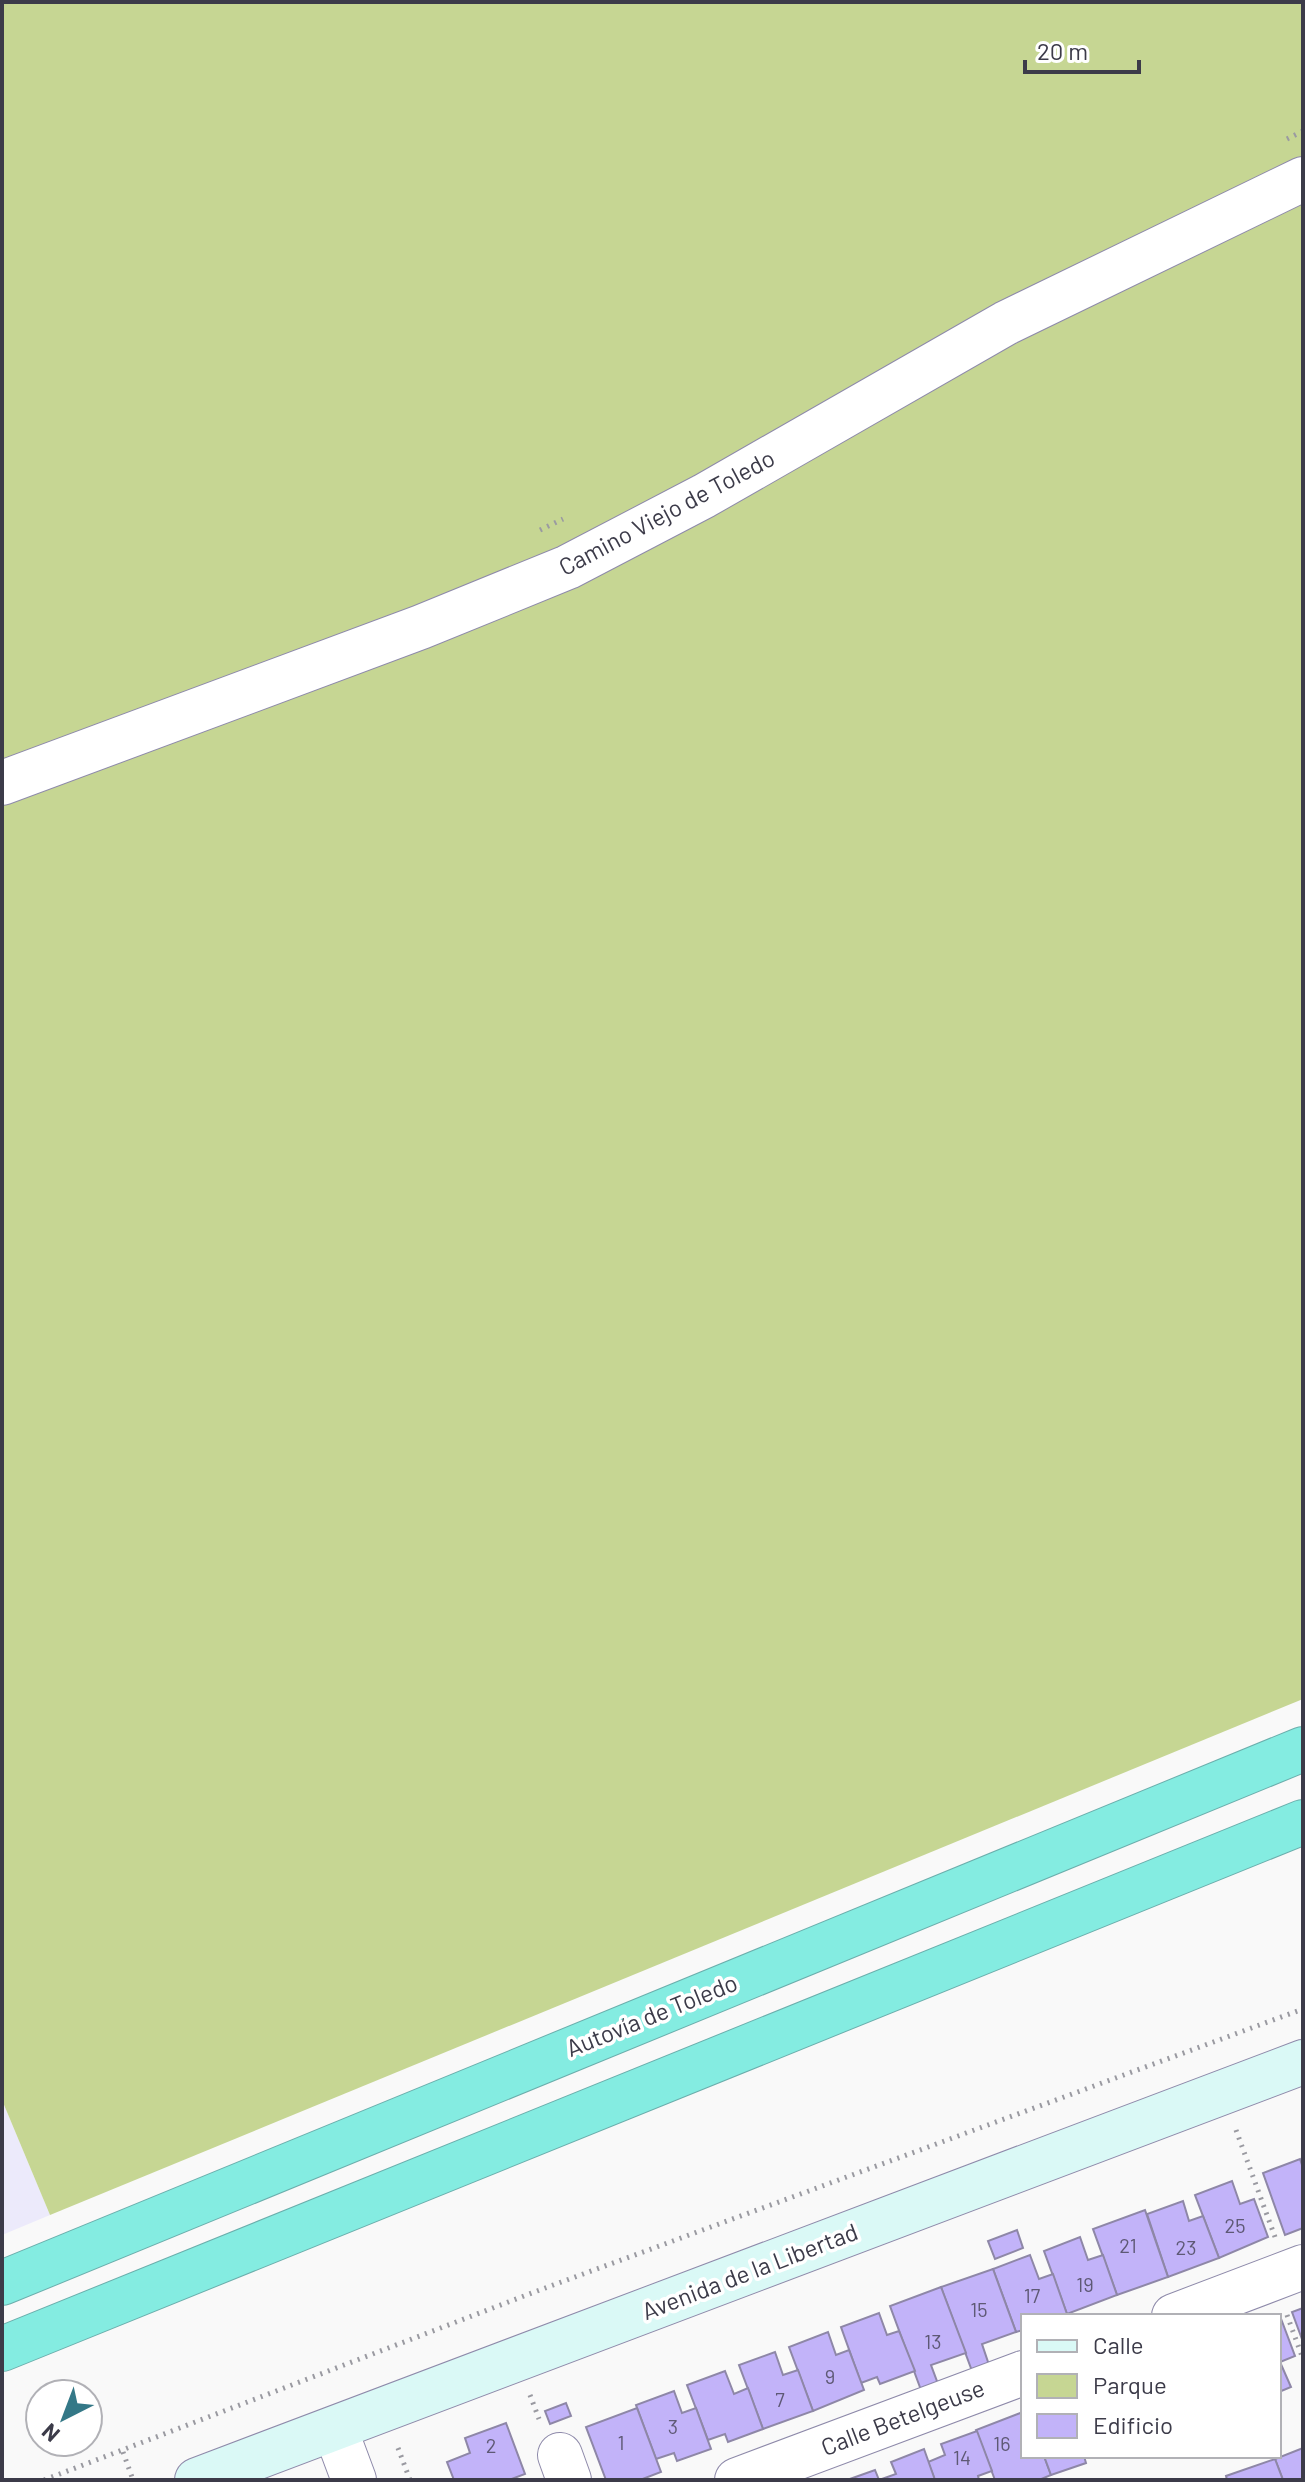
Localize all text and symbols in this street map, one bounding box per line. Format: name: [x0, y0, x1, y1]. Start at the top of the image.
scale bar: [1025, 24, 1139, 74]
text: 20 m: [1037, 36, 1088, 65]
street label: Camino Viejo de Toledo: [553, 442, 779, 581]
street label: Autovía de Toledo: [562, 1967, 741, 2062]
house number: 25: [1225, 2213, 1246, 2237]
street label: Avenida de la Libertad: [637, 2216, 861, 2325]
house number: 21: [1119, 2233, 1137, 2257]
house number: 23: [1176, 2235, 1196, 2259]
house number: 19: [1076, 2272, 1094, 2296]
house number: 17: [1024, 2283, 1041, 2307]
house number: 15: [970, 2297, 988, 2321]
legend: [1021, 2314, 1281, 2458]
house number: 13: [924, 2329, 942, 2353]
text: Calle: [1093, 2330, 1144, 2359]
house number: 9: [825, 2364, 835, 2388]
text: Parque: [1093, 2370, 1167, 2399]
street label: Calle Betelgeuse: [817, 2372, 988, 2461]
north arrow: [24, 2378, 104, 2458]
house number: 7: [775, 2387, 785, 2411]
text: Edificio: [1093, 2410, 1173, 2439]
house number: 3: [668, 2414, 678, 2438]
text: N: [36, 2419, 64, 2448]
house number: 1: [618, 2430, 625, 2454]
house number: 16: [993, 2431, 1011, 2455]
house number: 2: [486, 2433, 496, 2457]
house number: 14: [953, 2445, 971, 2469]

